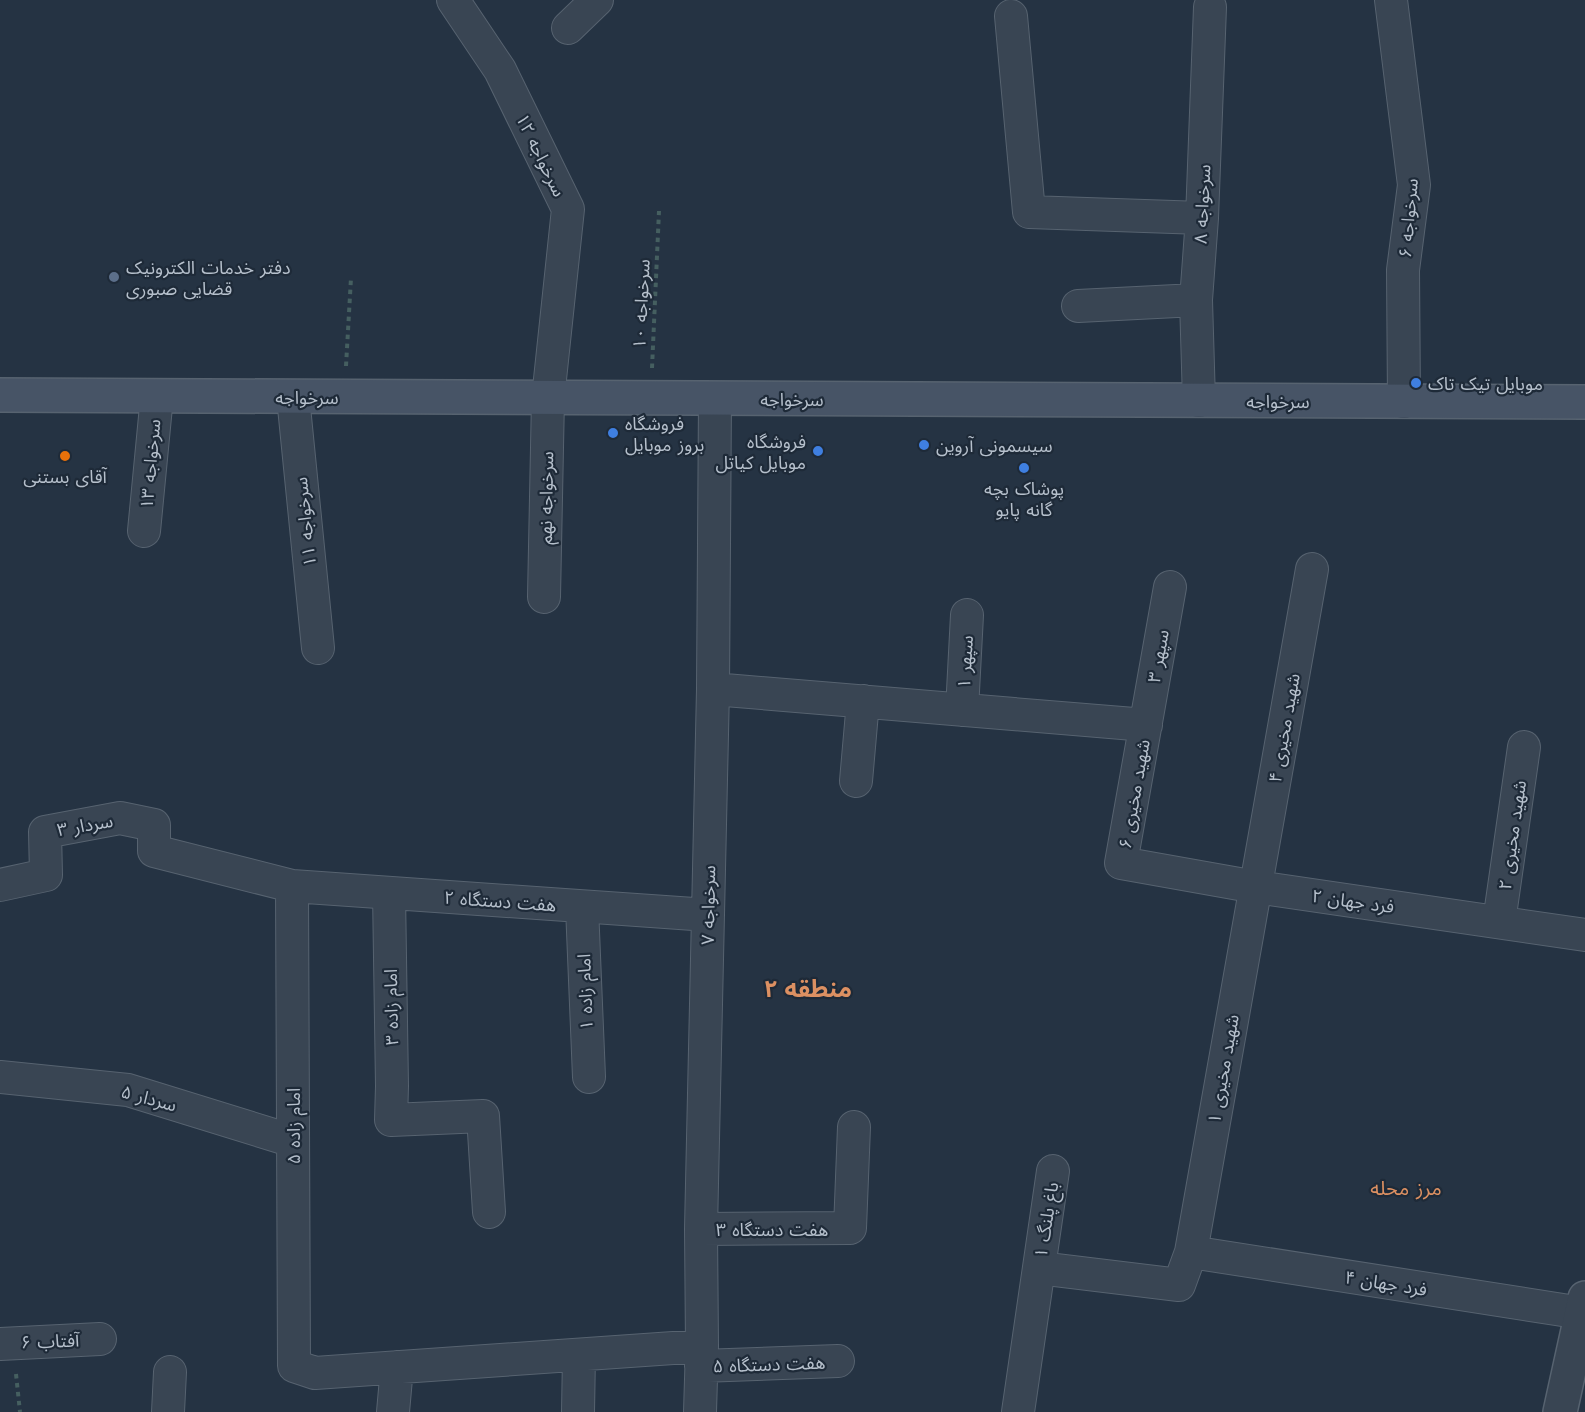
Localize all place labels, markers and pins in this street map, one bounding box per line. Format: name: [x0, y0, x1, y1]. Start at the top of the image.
place label: دفتر خدمات الکترونیک قضایی صبوری: [126, 257, 291, 300]
marker: دفتر خدمات الکترونیک قضایی صبوری: [107, 270, 121, 284]
place label: موبایل تیک تاک: [1428, 373, 1543, 395]
marker: موبایل تیک تاک: [1409, 376, 1423, 390]
place label: فروشگاه بروز موبایل: [625, 413, 704, 456]
marker: فروشگاه بروز موبایل: [606, 426, 620, 440]
place label: فروشگاه موبایل کیاتل: [715, 431, 806, 474]
place label: سیسمونی آروین: [936, 435, 1053, 457]
marker: سیسمونی آروین: [917, 438, 931, 452]
marker: فروشگاه موبایل کیاتل: [811, 444, 825, 458]
marker: آقای بستنی: [58, 449, 72, 463]
marker: پوشاک بچه گانه پایو: [1017, 461, 1031, 475]
place label: آقای بستنی: [23, 466, 108, 488]
place label: پوشاک بچه گانه پایو: [984, 478, 1064, 521]

